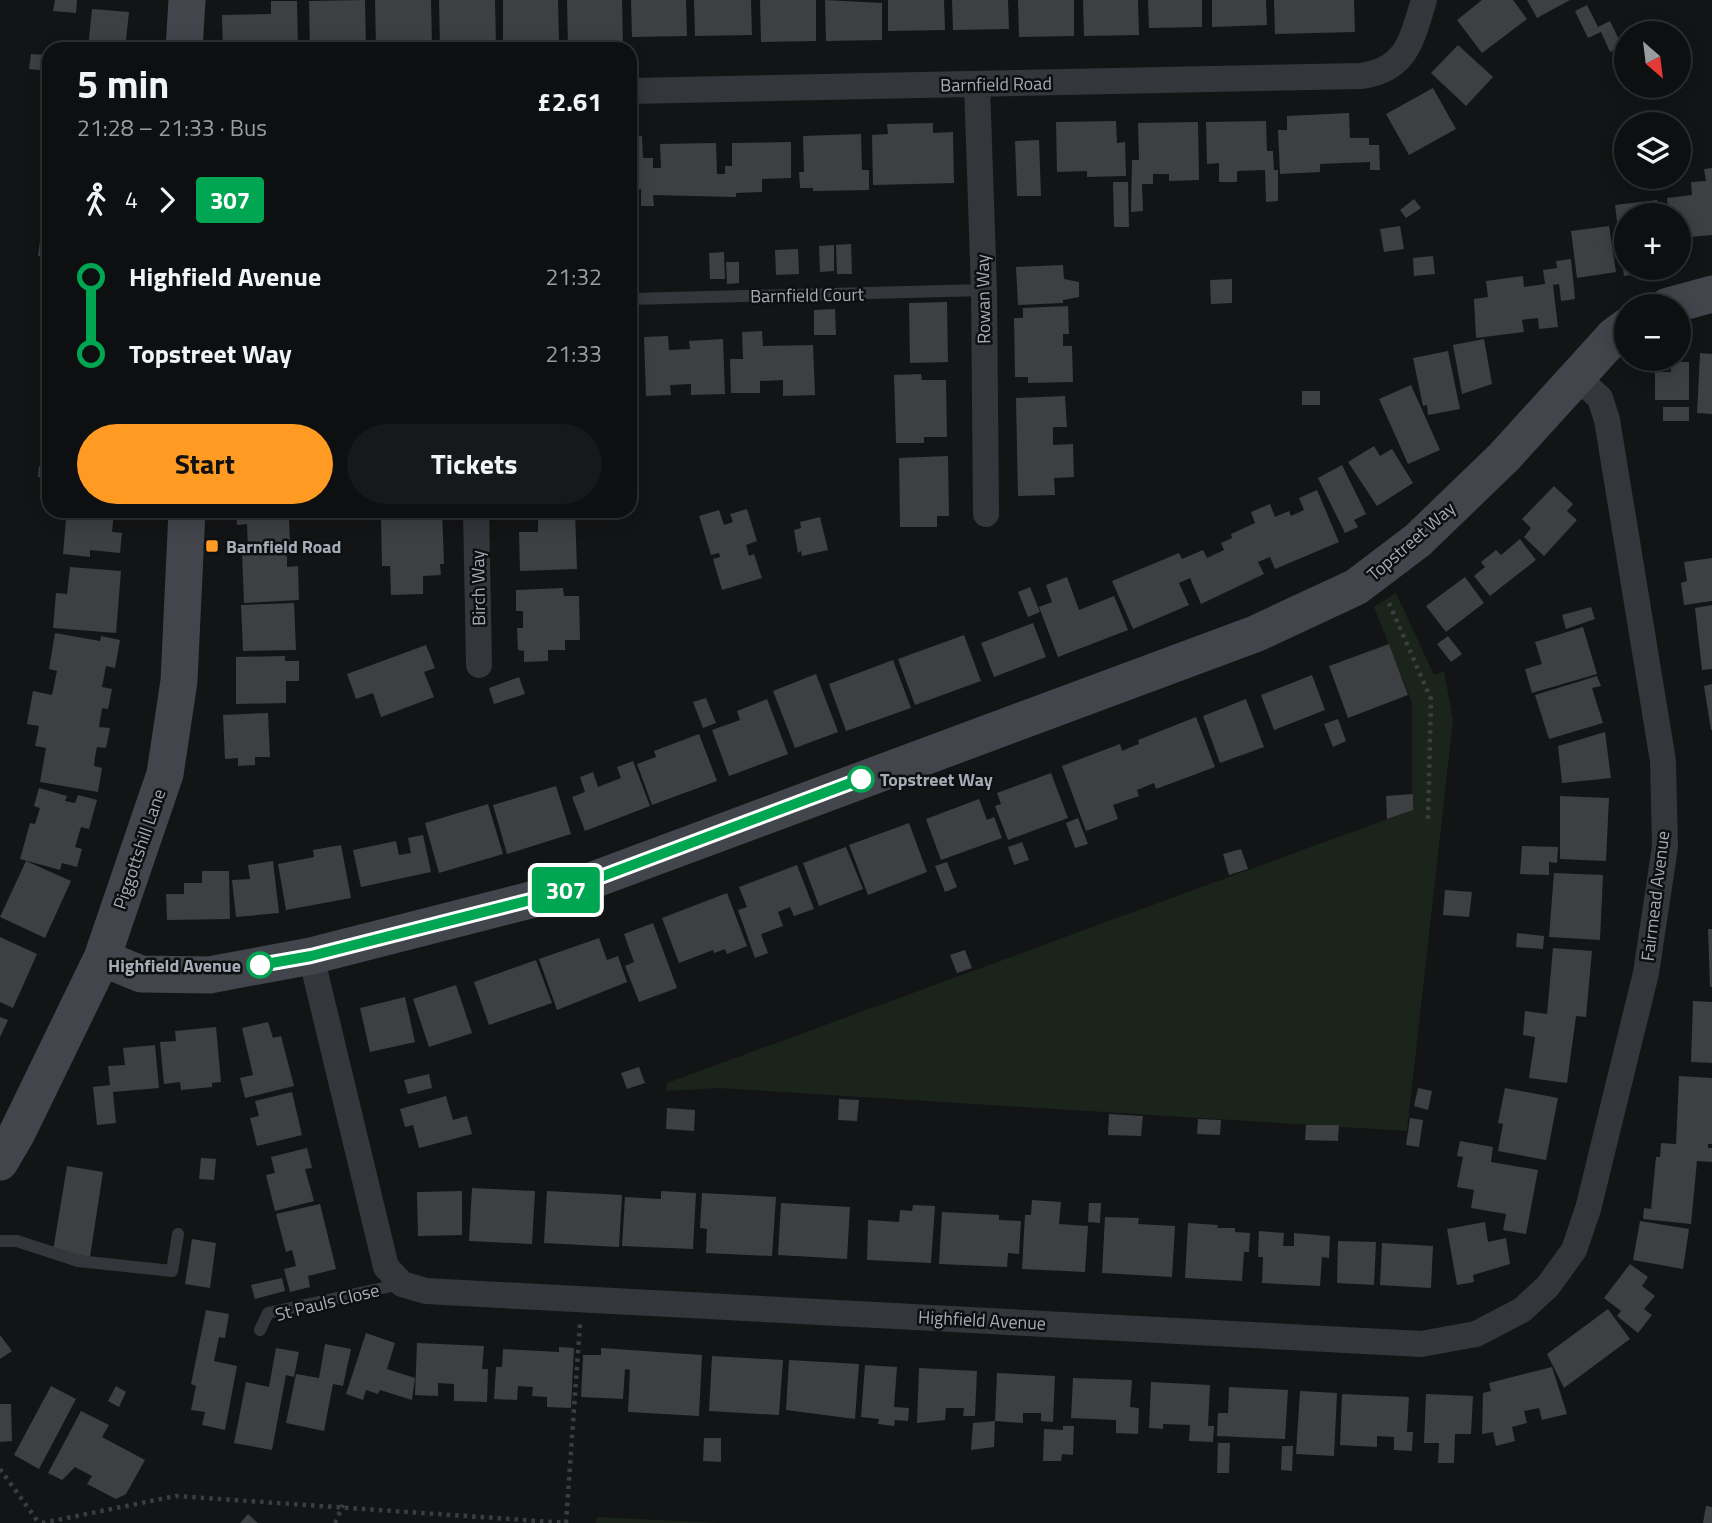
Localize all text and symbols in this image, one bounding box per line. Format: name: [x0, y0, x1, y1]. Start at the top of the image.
north arrow: [1614, 21, 1690, 98]
map controls: [1614, 21, 1691, 371]
text: 5 min: [77, 55, 169, 113]
street label: Barnfield Road: [940, 70, 1052, 98]
text: £2.61: [537, 82, 602, 121]
text: 21:28 – 21:33 · Bus: [77, 110, 267, 145]
button: layers: [1614, 112, 1691, 189]
icon: walk: [77, 181, 115, 219]
icon: forward: [148, 181, 186, 219]
text: 4: [125, 182, 138, 217]
text: 307: [210, 182, 250, 218]
button: +: [1614, 203, 1691, 280]
street label: Rowan Way: [969, 254, 997, 344]
text: Highfield Avenue: [129, 257, 321, 296]
text: 21:32: [545, 259, 602, 294]
street label: Barnfield Court: [750, 280, 865, 309]
button: −: [1614, 294, 1691, 371]
text: Topstreet Way: [129, 334, 292, 373]
text: 21:33: [545, 336, 602, 371]
button: Start: [77, 424, 333, 504]
button: Tickets: [347, 424, 602, 504]
street label: Topstreet Way: [1361, 495, 1461, 587]
place label: Barnfield Road: [226, 533, 341, 560]
marker: Barnfield Road: [204, 538, 220, 554]
street label: Birch Way: [464, 550, 492, 626]
marker: Topstreet Way: [848, 766, 874, 792]
place label: Topstreet Way: [880, 766, 993, 793]
street label: Piggottshill Lane: [106, 785, 172, 913]
street label: Fairmead Avenue: [1634, 829, 1676, 963]
line badge: 307: [526, 867, 606, 913]
text: 307: [546, 872, 586, 908]
place label: Highfield Avenue: [108, 952, 241, 979]
marker: Highfield Avenue: [247, 952, 273, 978]
street label: St Pauls Close: [272, 1276, 382, 1328]
street label: Highfield Avenue: [917, 1303, 1047, 1337]

